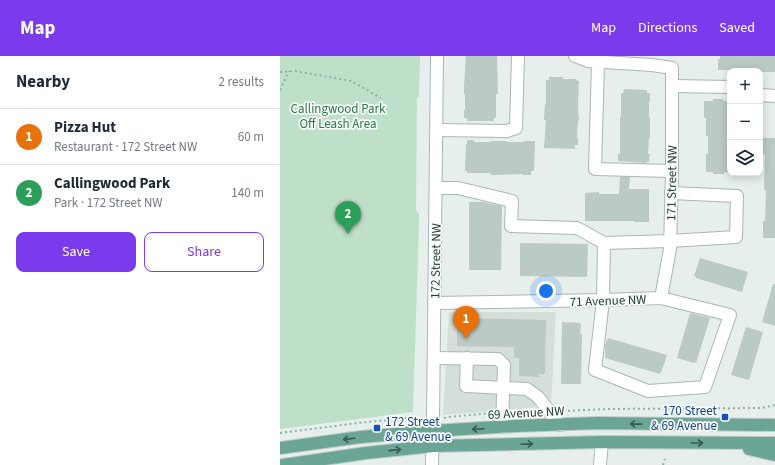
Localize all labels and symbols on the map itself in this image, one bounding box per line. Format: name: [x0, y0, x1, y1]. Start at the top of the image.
park label: Callingwood Park Off Leash Area: [291, 100, 386, 133]
street label: 171 Street NW: [662, 145, 682, 221]
pin: 2: [335, 201, 361, 234]
street label: 172 Street NW: [426, 223, 446, 299]
your location: [536, 281, 556, 301]
street label: 71 Avenue NW: [569, 291, 647, 311]
pin: 1: [453, 306, 479, 339]
street label: 69 Avenue NW: [487, 402, 565, 424]
place label: 170 Street & 69 Avenue: [651, 402, 718, 435]
marker: 170 Street & 69 Avenue: [720, 412, 730, 422]
place label: 172 Street & 69 Avenue: [385, 413, 451, 446]
one-way arrow: [630, 420, 643, 428]
marker: 172 Street & 69 Avenue: [372, 423, 382, 433]
one-way arrow: [472, 425, 485, 432]
one-way arrow: [343, 435, 356, 443]
one-way arrow: [690, 439, 703, 447]
one-way arrow: [520, 440, 533, 448]
one-way arrow: [388, 446, 401, 453]

